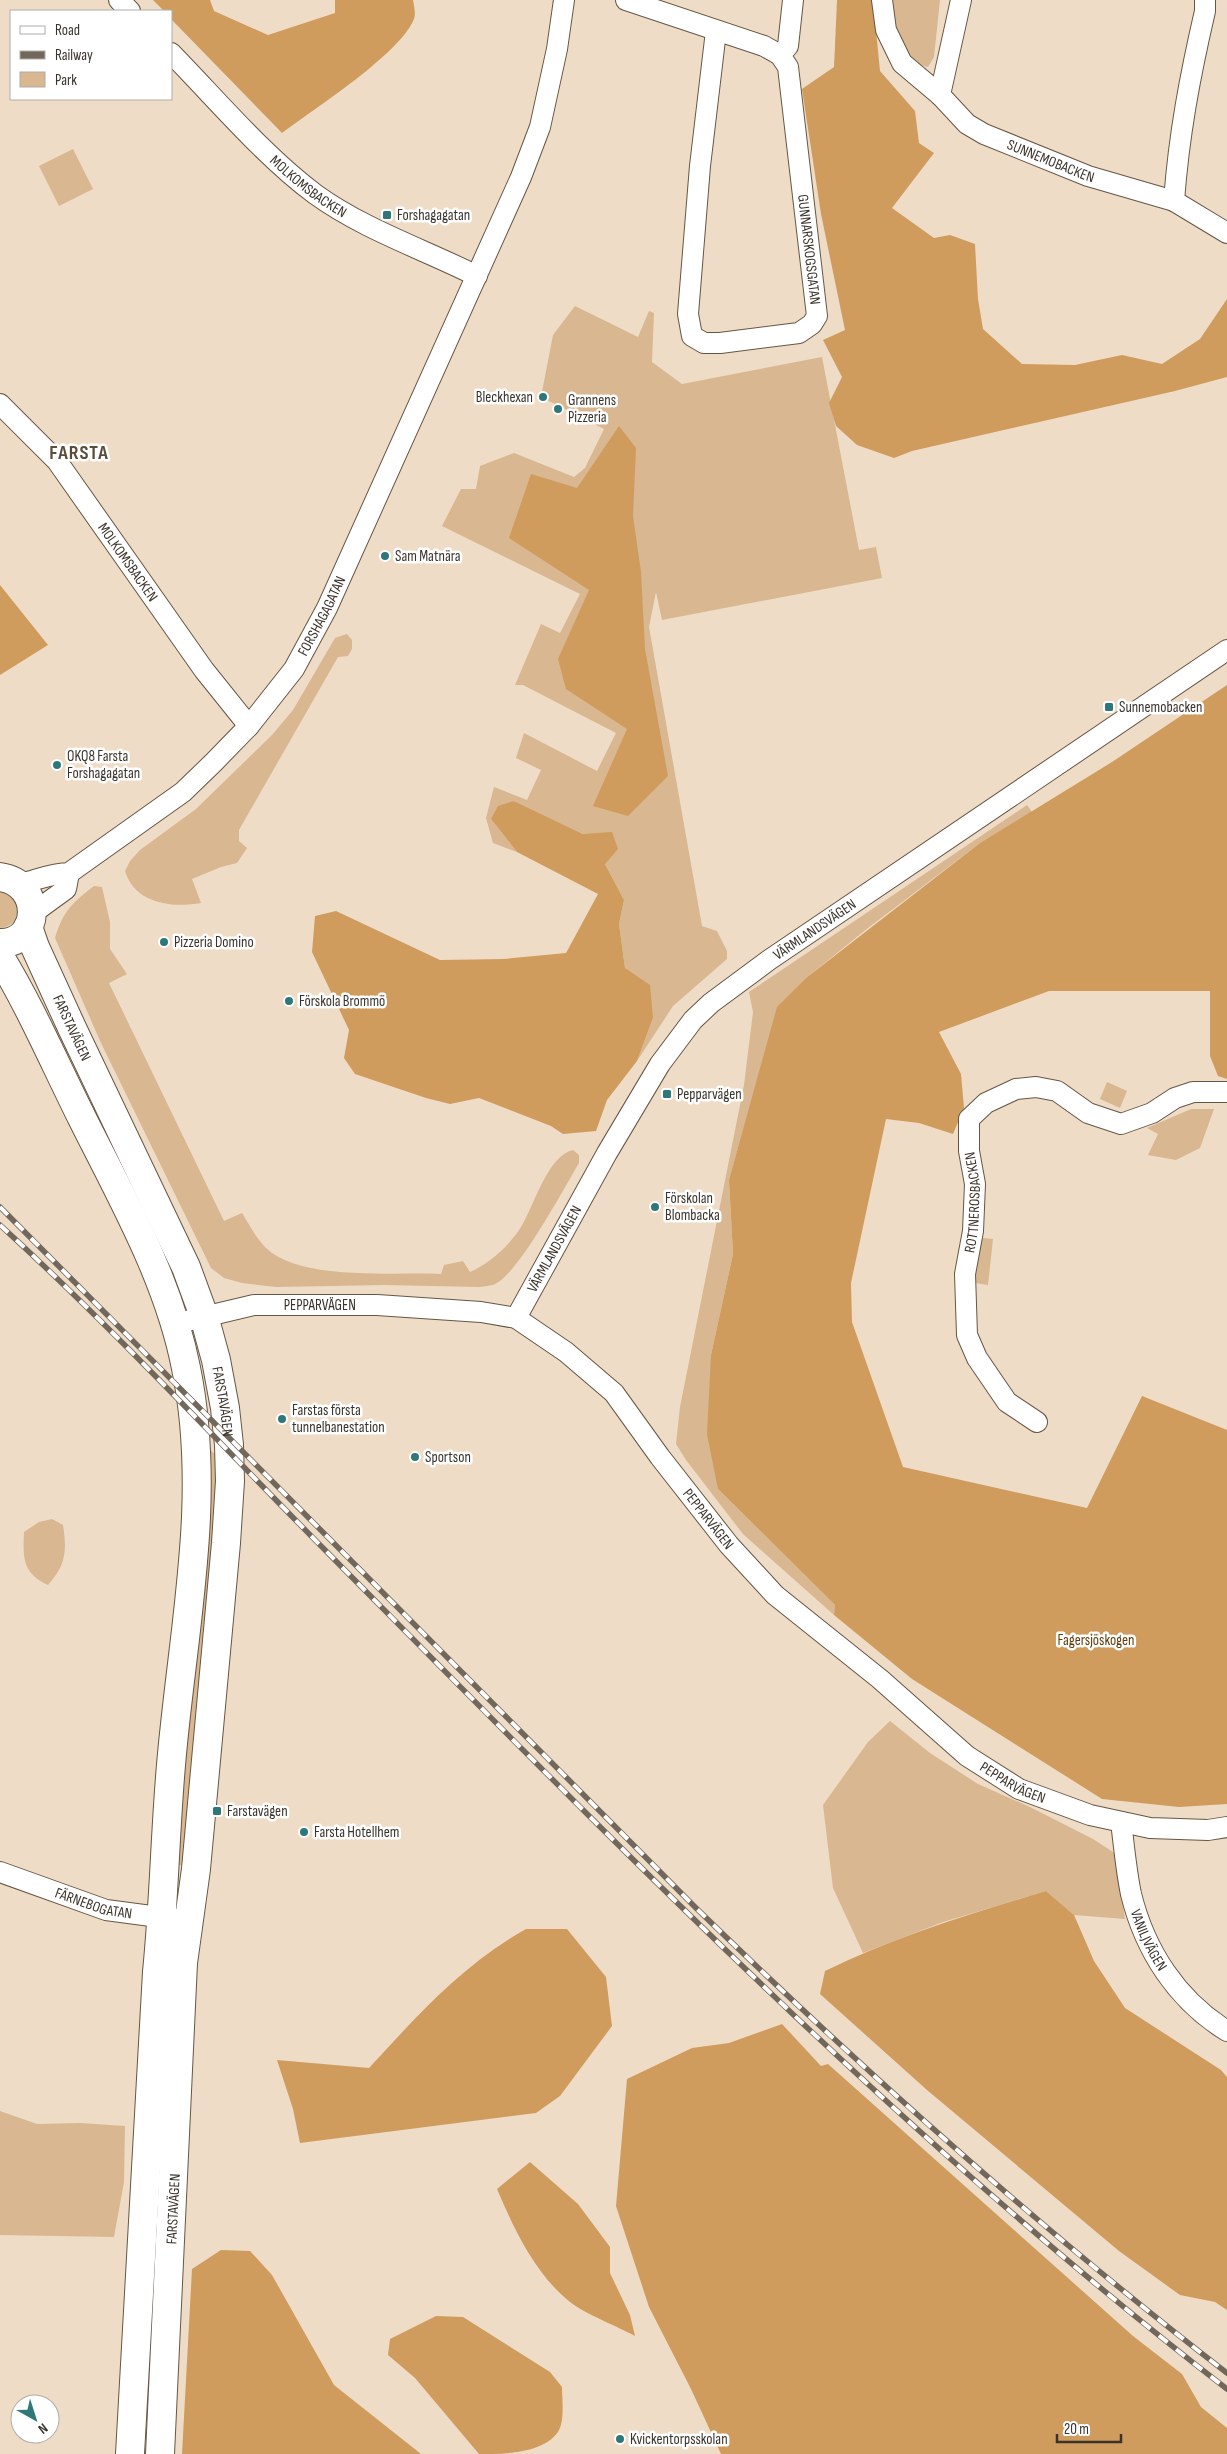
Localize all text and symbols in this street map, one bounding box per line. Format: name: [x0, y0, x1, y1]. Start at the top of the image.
legend: [10, 10, 172, 100]
text: Road: [55, 21, 80, 40]
text: Railway: [55, 46, 93, 65]
text: Park: [55, 71, 77, 90]
street label: SUNNEMOBACKEN: [1004, 135, 1096, 187]
street label: MOLKOMSBACKEN: [266, 151, 350, 222]
street label: GUNNARSKOGSGATAN: [793, 193, 825, 306]
place label: Forshagagatan: [397, 206, 470, 225]
marker: Forshagagatan: [381, 209, 393, 221]
place label: Bleckhexan: [476, 388, 533, 407]
marker: Bleckhexan: [537, 391, 549, 403]
place label: Grannens Pizzeria: [568, 391, 616, 427]
marker: Grannens Pizzeria: [552, 403, 564, 415]
district label: FARSTA: [49, 441, 109, 465]
street label: MOLKOMSBACKEN: [93, 519, 162, 605]
place label: Sam Matnära: [395, 547, 461, 566]
marker: Sam Matnära: [379, 550, 391, 562]
street label: FORSHAGAGATAN: [294, 573, 350, 659]
place label: Sunnemobacken: [1119, 698, 1202, 717]
marker: Sunnemobacken: [1103, 701, 1115, 713]
place label: OKQ8 Farsta Forshagagatan: [67, 747, 140, 783]
marker: OKQ8 Farsta Forshagagatan: [51, 759, 63, 771]
street label: VÄRMLANDSVÄGEN: [770, 895, 860, 964]
place label: Pizzeria Domino: [174, 933, 254, 952]
marker: Pizzeria Domino: [158, 936, 170, 948]
street label: FARSTAVÄGEN: [48, 992, 95, 1064]
place label: Förskola Brommö: [299, 992, 385, 1011]
marker: Förskola Brommö: [283, 995, 295, 1007]
place label: Pepparvägen: [677, 1085, 742, 1104]
marker: Pepparvägen: [661, 1088, 673, 1100]
street label: ROTTNEROSBACKEN: [960, 1150, 985, 1254]
place label: Förskolan Blombacka: [665, 1189, 720, 1225]
marker: Förskolan Blombacka: [649, 1201, 661, 1213]
street label: VÄRMLANDSVÄGEN: [523, 1202, 586, 1296]
street label: PEPPARVÄGEN: [284, 1296, 356, 1315]
street label: FARSTAVÄGEN: [207, 1365, 237, 1438]
place label: Farstas första tunnelbanestation: [292, 1401, 385, 1437]
marker: Farstas första tunnelbanestation: [276, 1413, 288, 1425]
place label: Sportson: [425, 1448, 471, 1467]
marker: Sportson: [409, 1451, 421, 1463]
street label: PEPPARVÄGEN: [678, 1485, 738, 1553]
park label: Fagersjöskogen: [1058, 1631, 1134, 1650]
street label: PEPPARVÄGEN: [976, 1758, 1048, 1808]
place label: Farstavägen: [227, 1802, 288, 1821]
marker: Farstavägen: [211, 1805, 223, 1817]
place label: Farsta Hotellhem: [314, 1823, 399, 1842]
marker: Farsta Hotellhem: [298, 1826, 310, 1838]
street label: FÄRNEBOGATAN: [52, 1883, 133, 1923]
street label: VANILJVÄGEN: [1126, 1907, 1171, 1975]
street label: FARSTAVÄGEN: [162, 2173, 185, 2245]
north arrow: [10, 2394, 60, 2444]
scale bar: [1057, 2412, 1121, 2444]
text: N: [35, 2420, 51, 2438]
text: 20 m: [1064, 2420, 1089, 2439]
place label: Kvickentorpsskolan: [630, 2430, 728, 2449]
marker: Kvickentorpsskolan: [614, 2433, 626, 2445]

